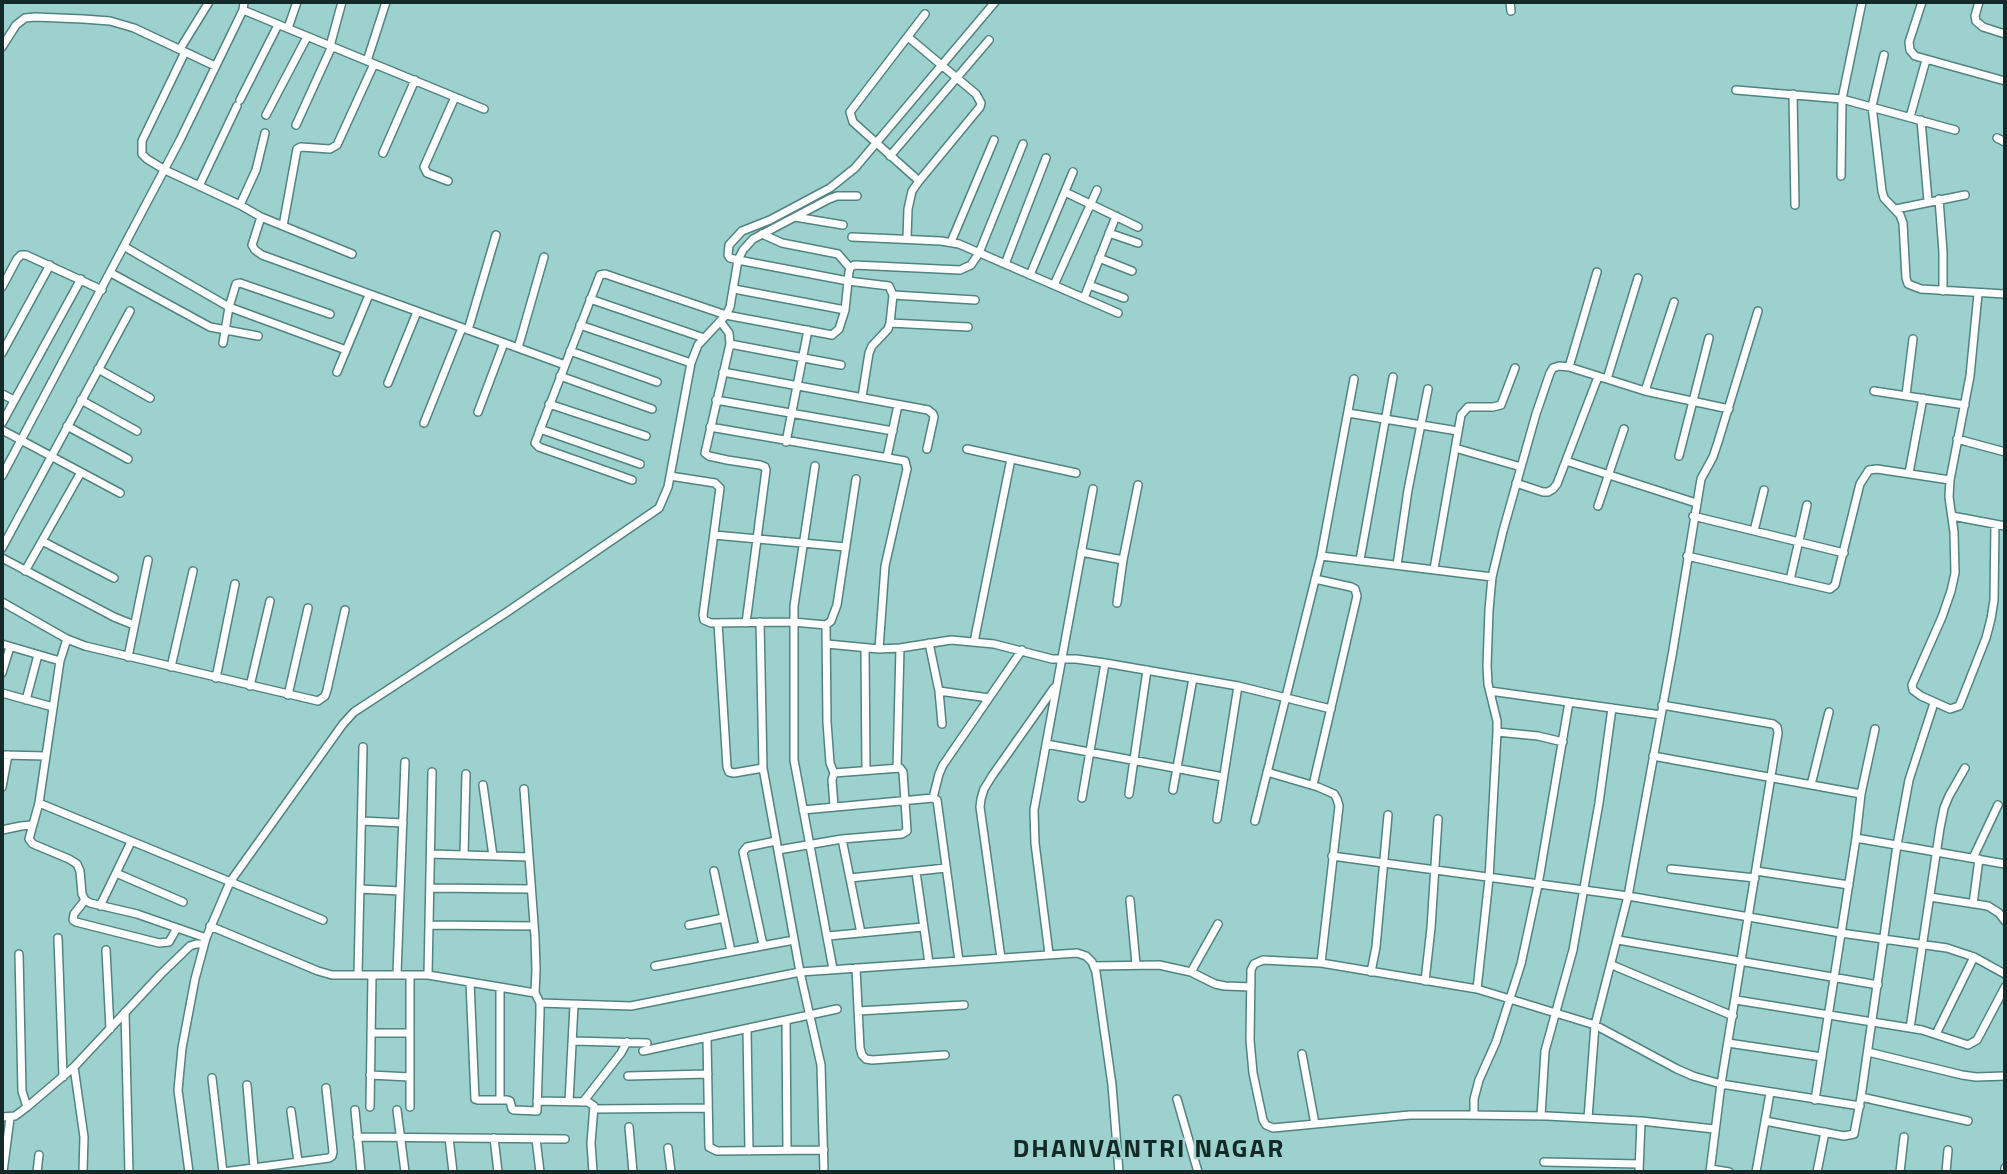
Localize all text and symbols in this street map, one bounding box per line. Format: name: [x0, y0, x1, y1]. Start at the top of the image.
district label: DHANVANTRI NAGAR: [1015, 1135, 1283, 1167]

